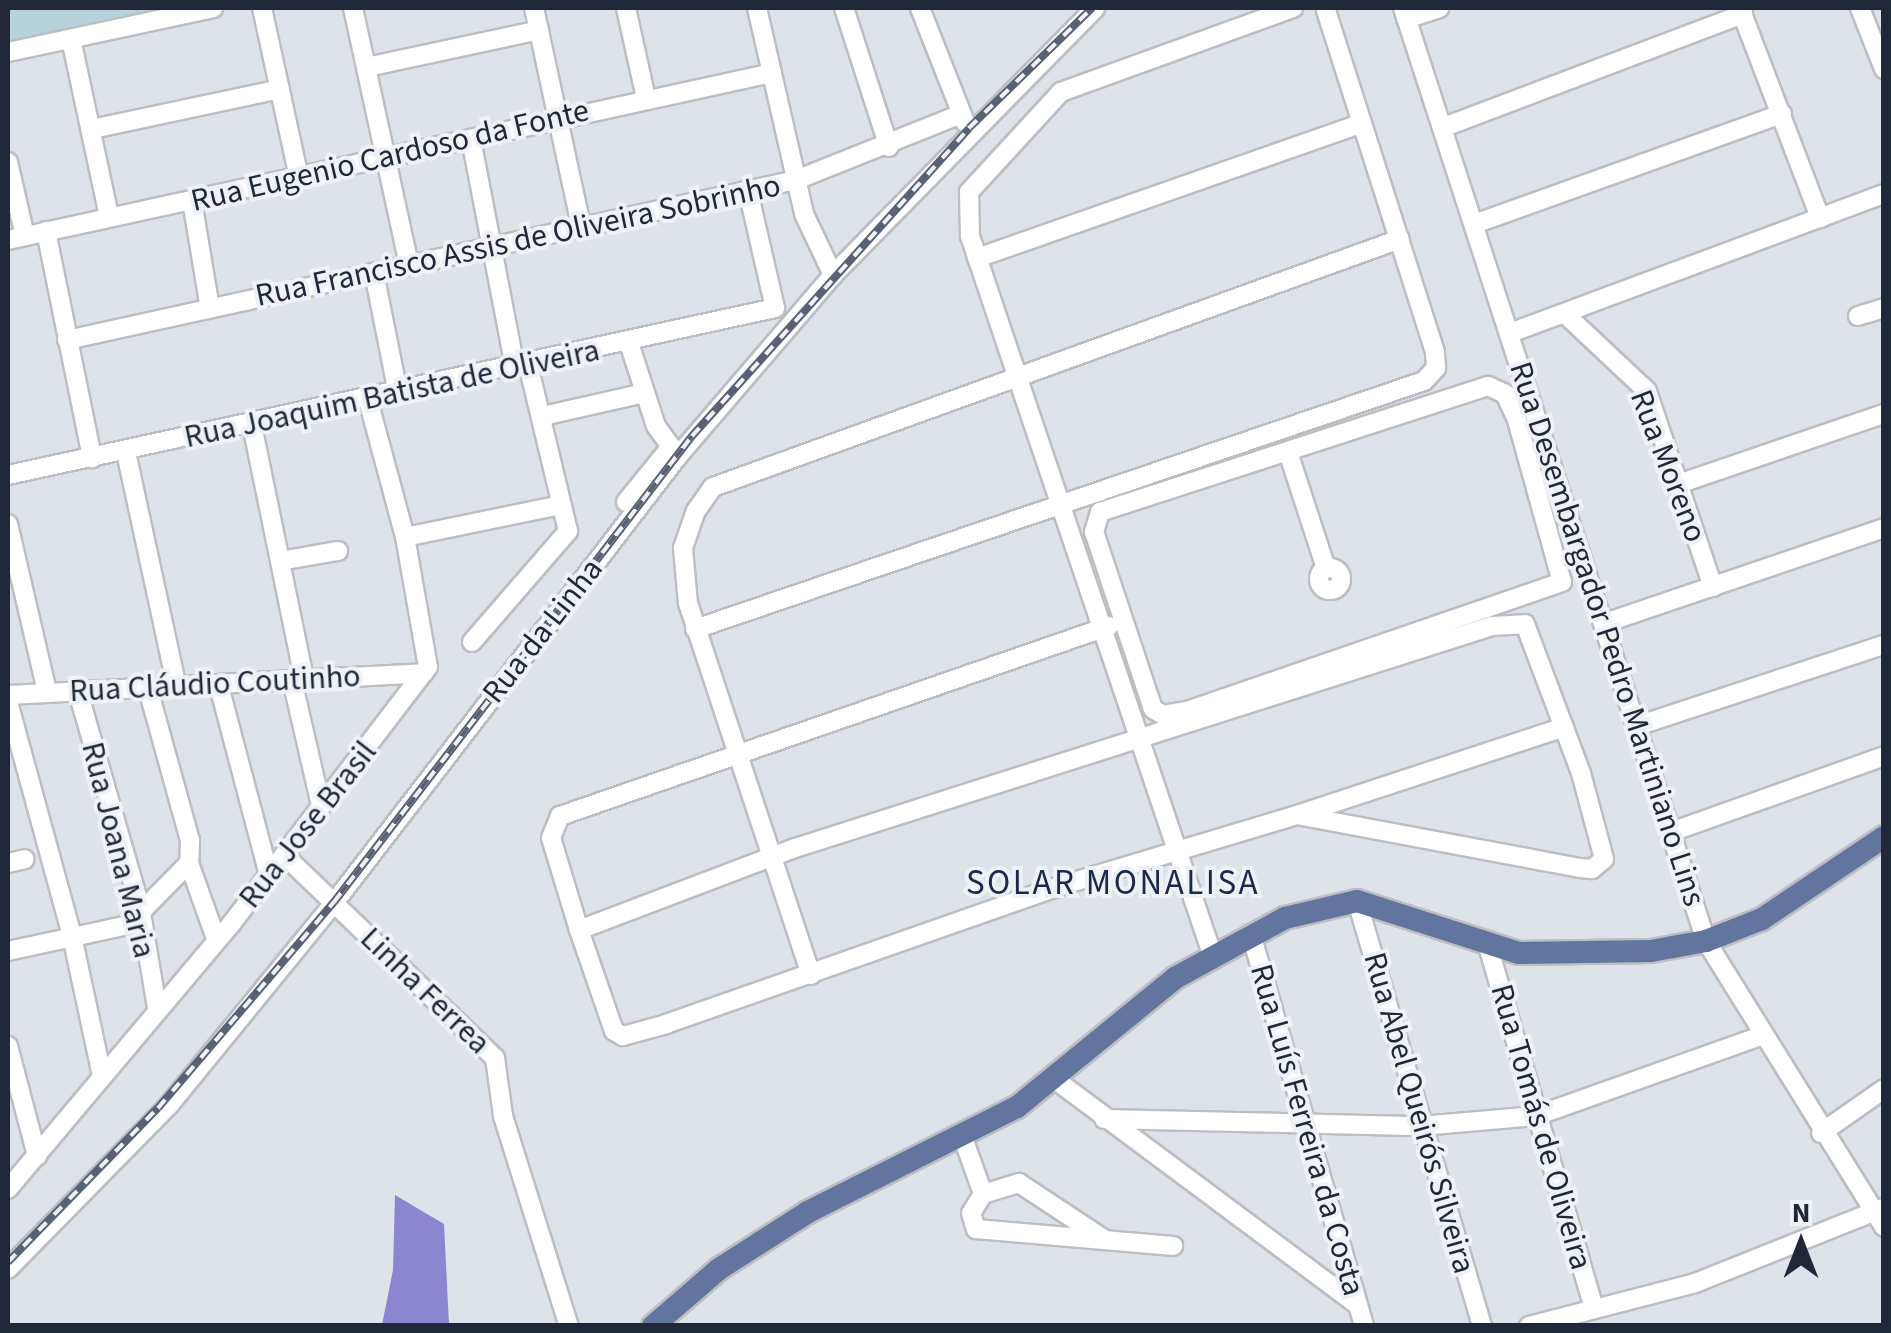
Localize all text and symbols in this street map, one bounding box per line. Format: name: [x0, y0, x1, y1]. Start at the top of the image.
street label: Rua Eugenio Cardoso da Fonte: [187, 91, 593, 221]
street label: Rua Francisco Assis de Oliveira Sobrinho: [252, 167, 784, 315]
street label: Rua Joaquim Batista de Oliveira: [181, 331, 603, 457]
street label: Rua Desembargador Pedro Martiniano Lins: [1501, 357, 1713, 911]
street label: Rua Moreno: [1621, 384, 1715, 548]
street label: Rua da Linha: [475, 551, 611, 711]
street label: Rua Cláudio Coutinho: [68, 657, 362, 711]
street label: Rua Jose Brasil: [231, 734, 385, 916]
street label: Rua Joana Maria: [73, 738, 163, 962]
district label: SOLAR MONALISA: [966, 862, 1260, 904]
street label: Linha Ferrea: [352, 920, 498, 1062]
street label: Rua Abel Queirós Silveira: [1355, 948, 1483, 1278]
street label: Rua Luís Ferreira da Costa: [1241, 960, 1373, 1300]
street label: Rua Tomás de Oliveira: [1482, 980, 1600, 1274]
north arrow: [1751, 1193, 1851, 1293]
text: N: [1792, 1193, 1810, 1233]

